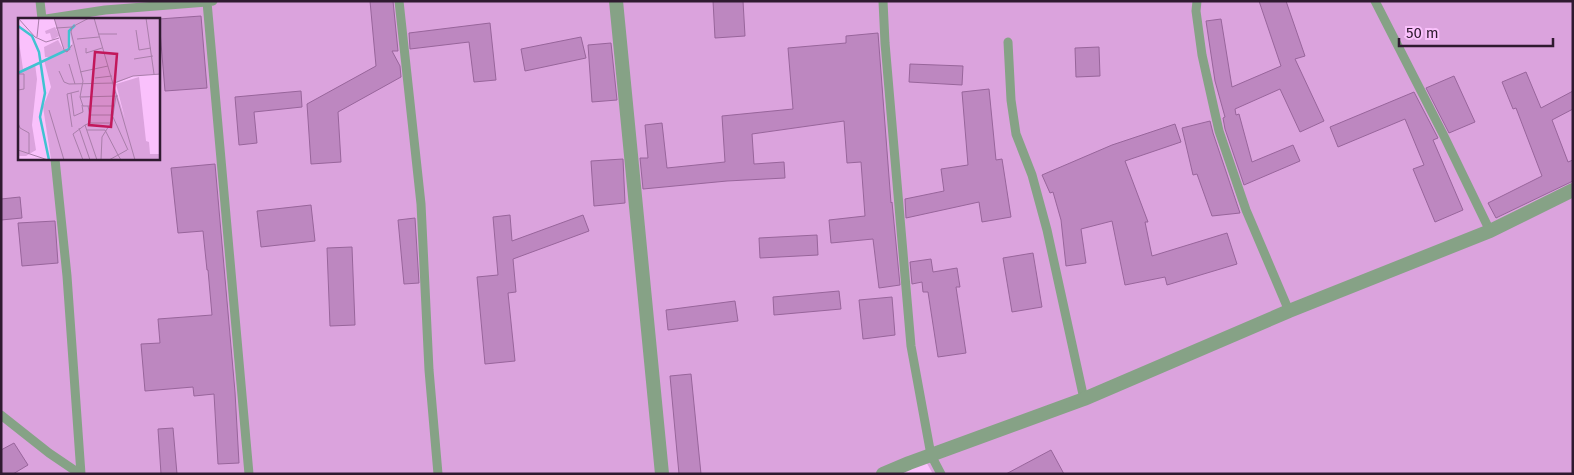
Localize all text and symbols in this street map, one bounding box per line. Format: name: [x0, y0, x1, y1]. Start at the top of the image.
scale bar: [1399, 15, 1553, 47]
inset map: [18, 18, 160, 160]
text: 50 m: [1406, 24, 1439, 42]

